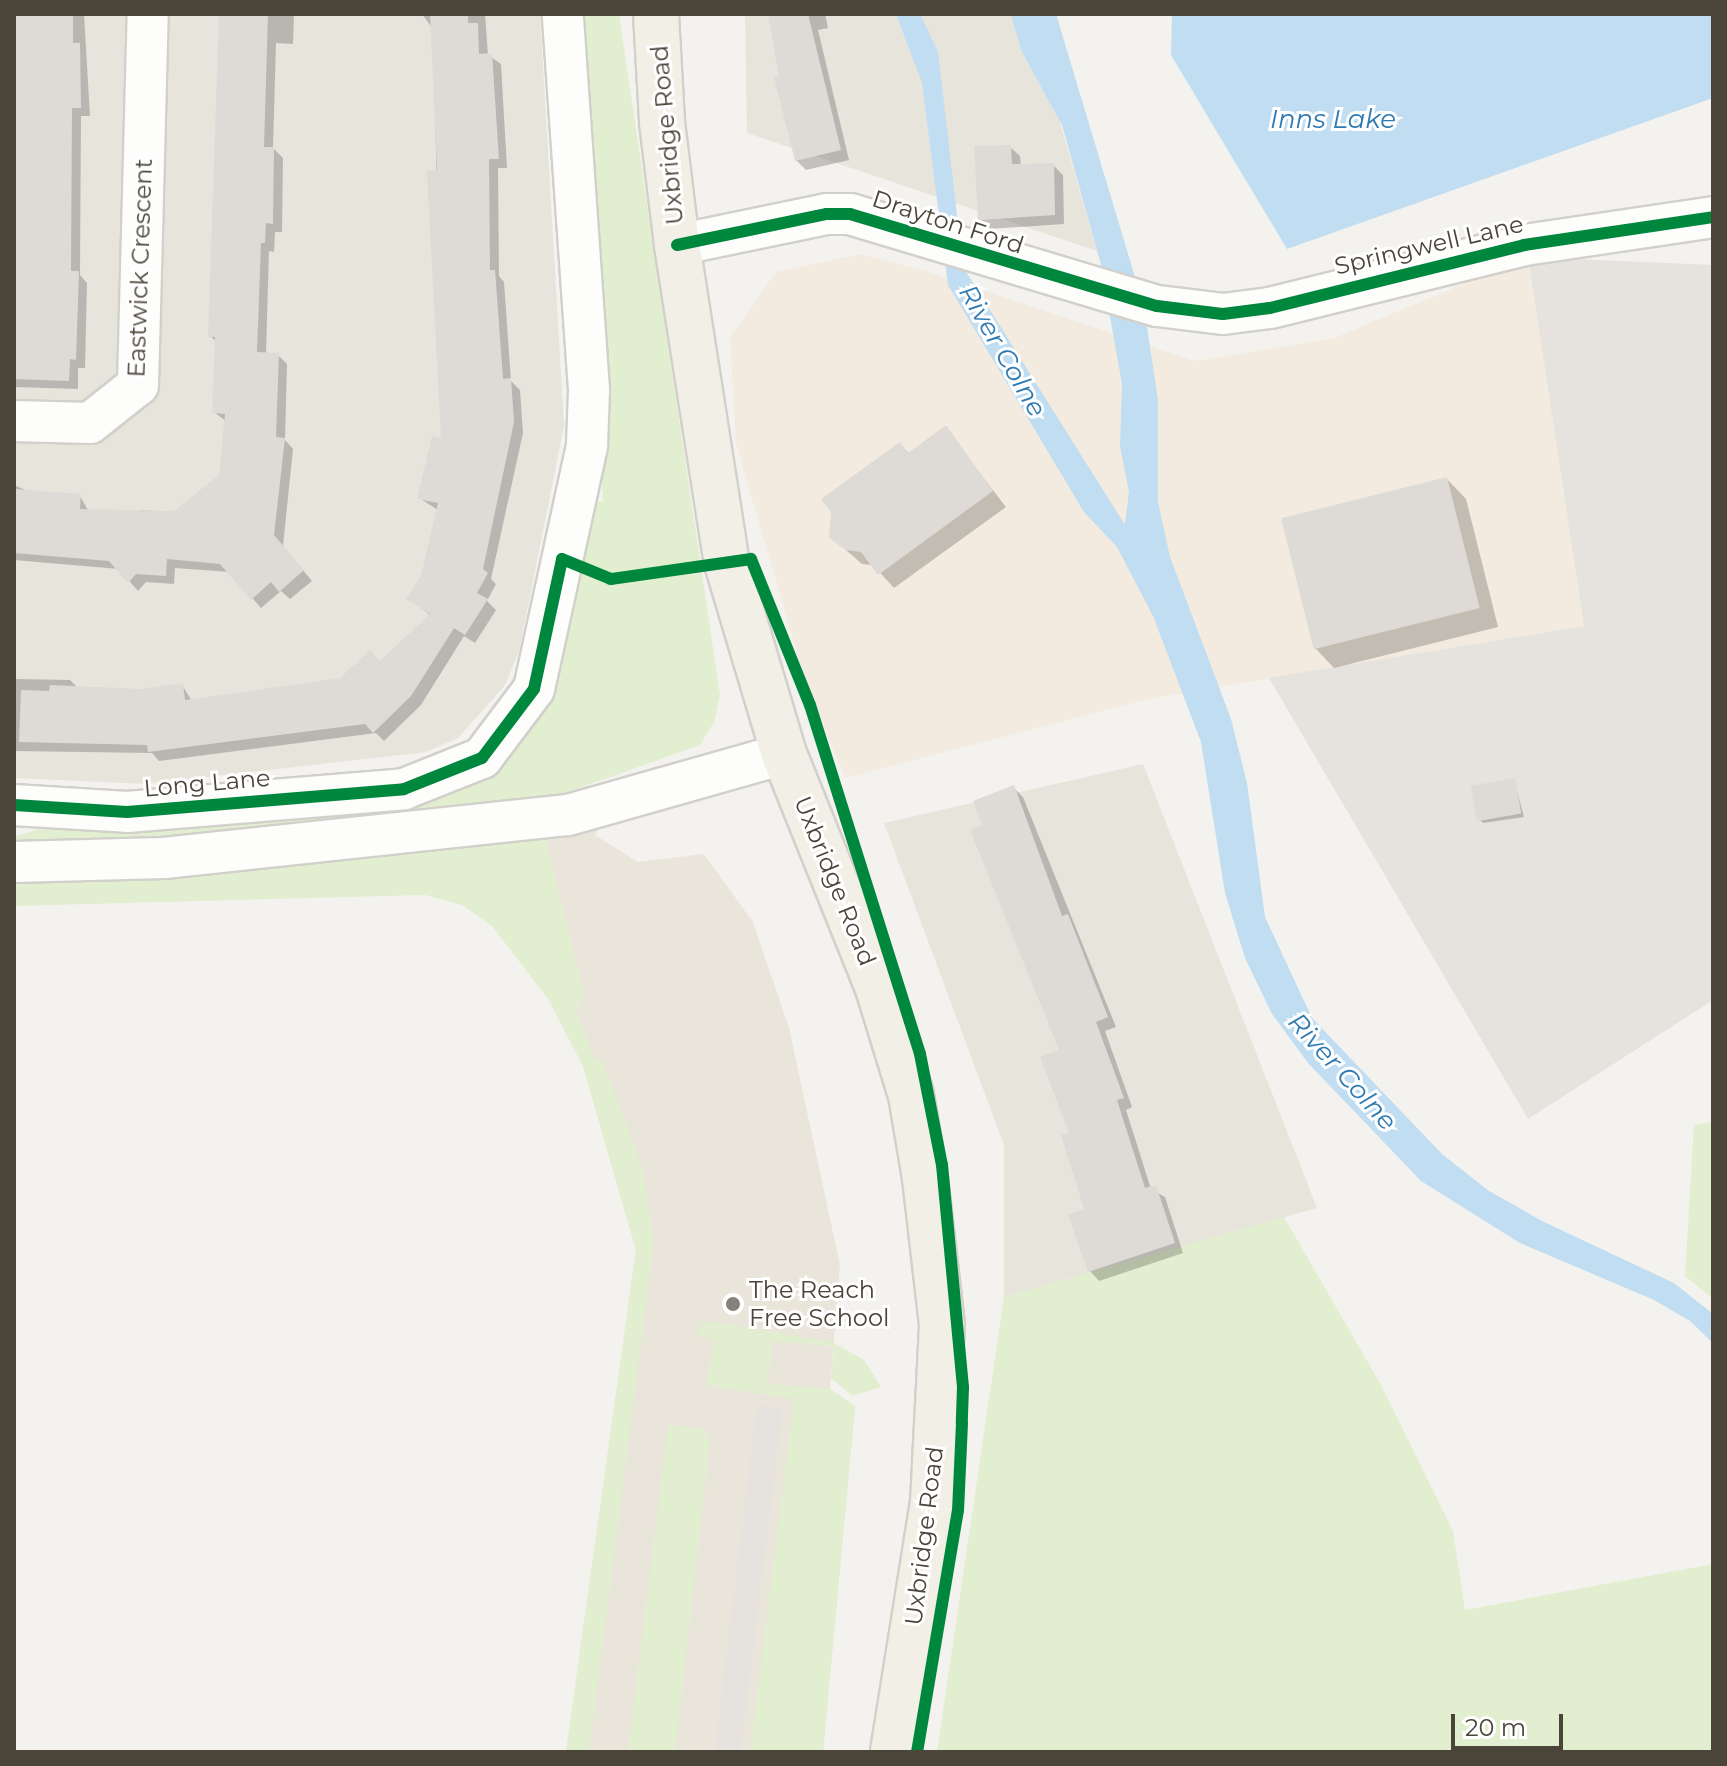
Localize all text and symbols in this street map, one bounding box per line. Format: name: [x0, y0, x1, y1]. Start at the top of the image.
street label: Uxbridge Road: [645, 44, 689, 226]
water label: Inns Lake: [1270, 104, 1396, 136]
street label: Eastwick Crescent: [122, 158, 158, 378]
street label: Drayton Ford: [869, 184, 1027, 260]
street label: Springwell Lane: [1332, 209, 1526, 281]
water label: River Colne: [952, 279, 1052, 423]
street label: Long Lane: [143, 763, 271, 803]
street label: Uxbridge Road: [788, 792, 882, 970]
water label: River Colne: [1281, 1007, 1403, 1137]
place label: The Reach Free School: [749, 1276, 889, 1332]
marker: The Reach Free School: [724, 1295, 742, 1313]
street label: Uxbridge Road: [899, 1445, 949, 1627]
scale bar: [1455, 1698, 1567, 1748]
text: 20 m: [1465, 1713, 1526, 1742]

